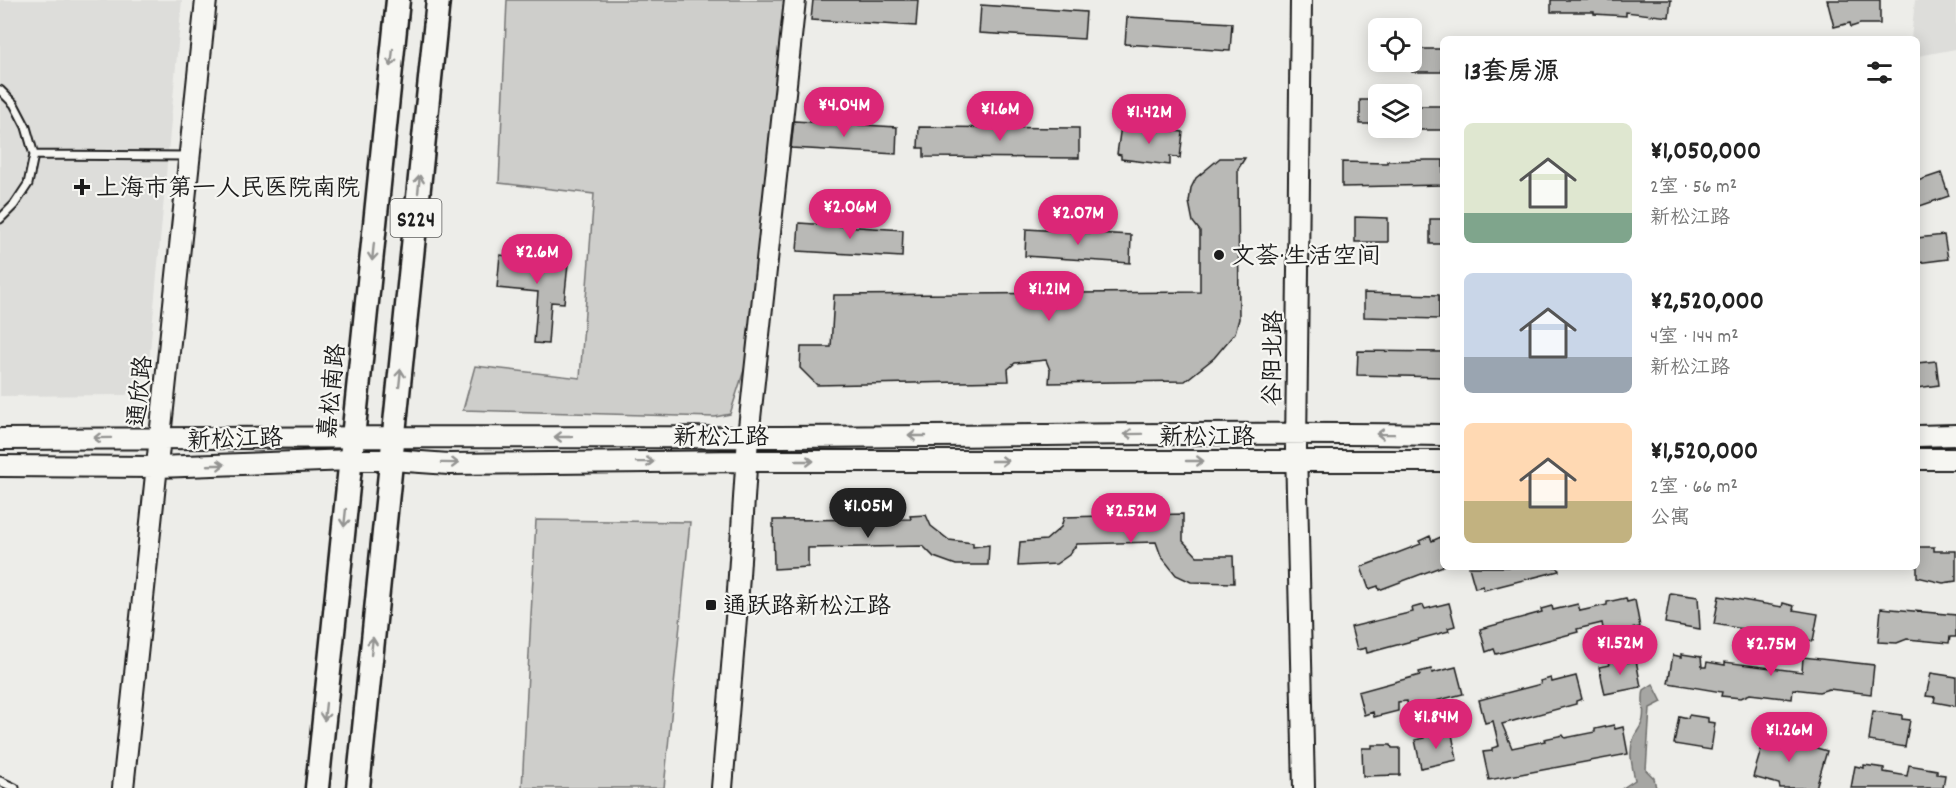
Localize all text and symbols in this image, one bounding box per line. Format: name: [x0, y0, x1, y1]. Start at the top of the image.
map controls: [1368, 18, 1422, 138]
button: locate: [1368, 18, 1422, 72]
one-way arrow: [387, 48, 398, 68]
text: 13套房源: [1464, 55, 1559, 92]
icon: filters: [1863, 56, 1896, 89]
button: layers: [1368, 84, 1422, 138]
pin: ¥4.04M: [795, 87, 893, 138]
pin: ¥1.6M: [958, 91, 1042, 142]
text: ¥4.04M: [818, 92, 870, 120]
pin: ¥1.42M: [1100, 94, 1198, 145]
text: ¥1.6M: [981, 96, 1019, 124]
text: ¥1.42M: [1126, 99, 1172, 127]
text: ¥1,050,000: [1650, 134, 1761, 171]
icon: home: [1512, 147, 1584, 219]
place label: 上海市第一人民医院南院: [96, 173, 360, 207]
text: 2室 · 56 m²: [1650, 174, 1737, 202]
one-way arrow: [414, 175, 425, 195]
marker: 上海市第一人民医院南院: [73, 178, 91, 196]
pin: ¥2.06M: [801, 189, 899, 240]
text: ¥2.06M: [823, 194, 877, 222]
pin: ¥2.07M: [1029, 195, 1127, 246]
road number: S224: [390, 199, 442, 237]
text: ¥2.07M: [1052, 200, 1104, 228]
text: 新松江路: [1650, 205, 1730, 233]
pin: ¥2.6M: [495, 234, 579, 285]
text: ¥2.6M: [515, 239, 559, 267]
place label: 文荟·生活空间: [1231, 241, 1381, 275]
one-way arrow: [367, 242, 378, 262]
marker: 文荟·生活空间: [1212, 248, 1226, 262]
pin: ¥1.21M: [1000, 271, 1098, 322]
text: ¥1.21M: [1028, 276, 1070, 304]
text: ¥2,520,000: [1650, 284, 1764, 321]
icon: home: [1512, 297, 1584, 369]
street label: 谷阳北路: [1257, 310, 1293, 406]
text: 4室 · 144 m²: [1650, 324, 1739, 352]
street label: 嘉松南路: [312, 342, 356, 441]
street label: 通欣路: [121, 354, 163, 429]
text: 新松江路: [1650, 355, 1730, 383]
one-way arrow: [395, 369, 406, 389]
street label: 新松江路: [187, 422, 284, 460]
street label: 新松江路: [673, 422, 769, 456]
street label: 新松江路: [1159, 422, 1255, 456]
one-way arrow: [1124, 428, 1144, 440]
one-way arrow: [1375, 428, 1395, 440]
one-way arrow: [908, 430, 928, 442]
one-way arrow: [554, 431, 574, 443]
one-way arrow: [92, 432, 112, 444]
text: ¥1,520,000: [1650, 434, 1758, 471]
icon: home: [1512, 447, 1584, 519]
one-way arrow: [795, 455, 815, 467]
one-way arrow: [990, 455, 1010, 467]
one-way arrow: [1185, 455, 1205, 467]
one-way arrow: [635, 456, 655, 468]
one-way arrow: [440, 458, 460, 469]
one-way arrow: [205, 459, 225, 470]
text: 2室 · 66 m²: [1650, 474, 1738, 502]
pin: ¥1.05M: [819, 488, 917, 539]
text: ¥1.05M: [843, 493, 893, 521]
pin: ¥2.52M: [1082, 493, 1180, 544]
text: ¥2.52M: [1105, 498, 1157, 526]
text: 公寓: [1650, 505, 1690, 533]
one-way arrow: [339, 508, 350, 528]
place label: 通跃路新松江路: [723, 591, 891, 625]
marker: 通跃路新松江路: [704, 598, 718, 612]
pin: ¥1.52M: [1571, 625, 1669, 676]
pin: ¥2.75M: [1722, 626, 1820, 677]
text: ¥1.52M: [1596, 630, 1644, 658]
text: ¥2.75M: [1746, 631, 1796, 659]
one-way arrow: [367, 637, 378, 657]
pin: ¥1.84M: [1387, 699, 1485, 750]
one-way arrow: [319, 702, 330, 722]
text: ¥1.84M: [1413, 704, 1459, 732]
pin: ¥1.26M: [1740, 712, 1838, 763]
text: ¥1.26M: [1765, 717, 1813, 745]

